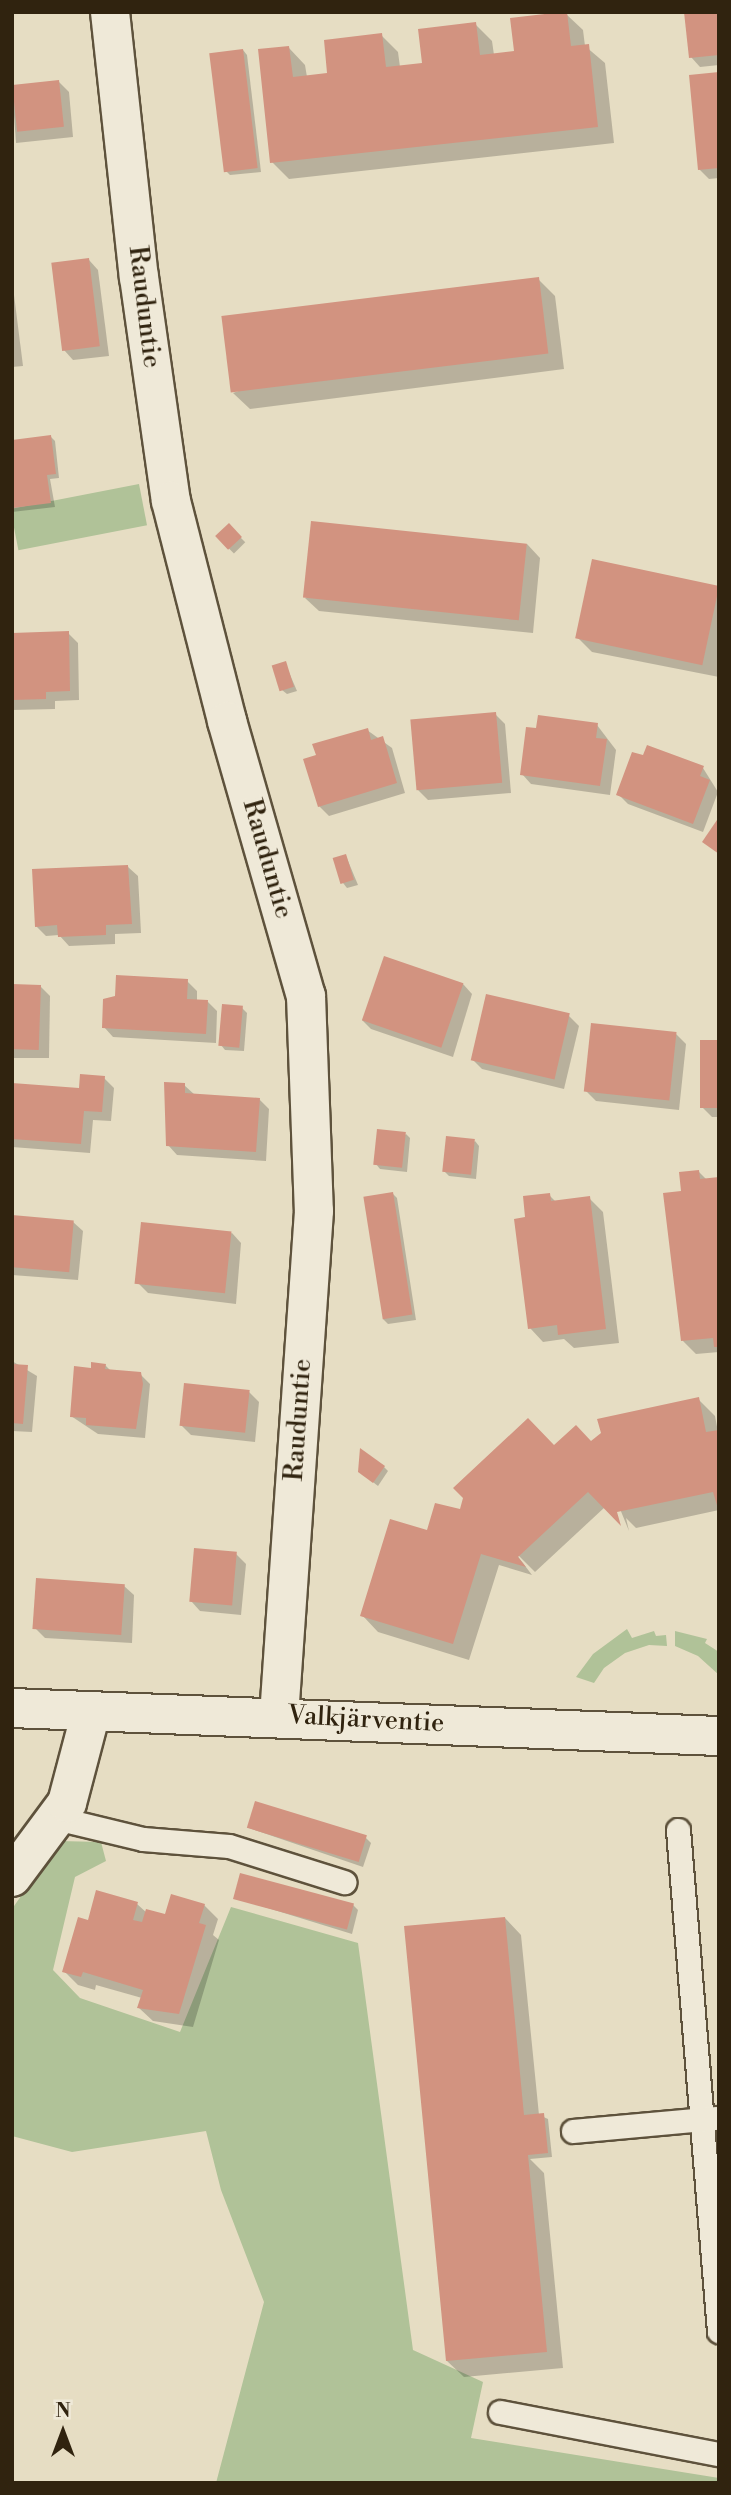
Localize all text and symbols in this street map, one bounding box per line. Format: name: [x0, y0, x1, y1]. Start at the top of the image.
street label: Rauduntie: [121, 244, 167, 370]
street label: Rauduntie: [235, 796, 299, 922]
street label: Rauduntie: [279, 1358, 319, 1482]
street label: Valkjärventie: [287, 1700, 445, 1740]
north arrow: [28, 2397, 98, 2467]
text: N: [55, 2399, 71, 2423]

